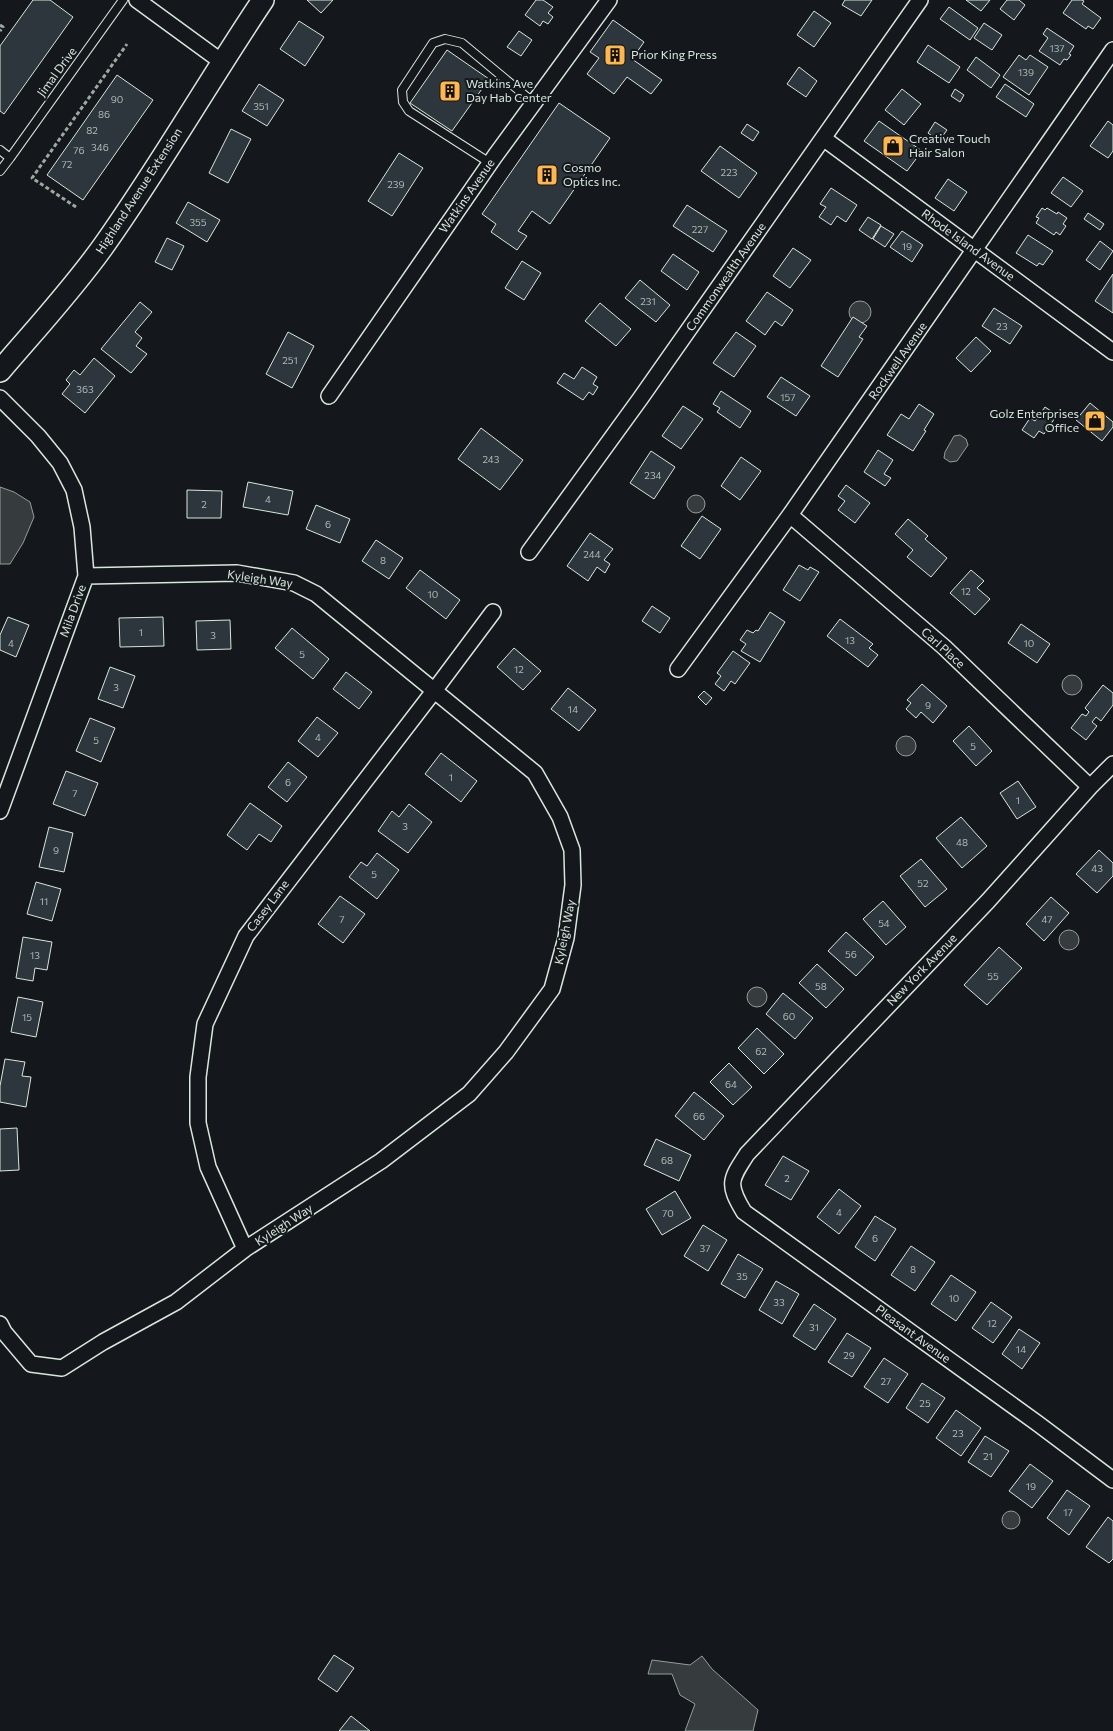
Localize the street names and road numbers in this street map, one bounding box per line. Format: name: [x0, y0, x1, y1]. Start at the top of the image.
street label: Jimal Drive: [34, 44, 80, 99]
street label: Highland Avenue Extension: [92, 125, 184, 256]
street label: Watkins Avenue: [435, 156, 497, 235]
street label: Rhode Island Avenue: [919, 206, 1018, 283]
street label: Commonwealth Avenue: [682, 219, 768, 333]
street label: Rockwell Avenue: [865, 319, 929, 402]
street label: Kyleigh Way: [227, 566, 294, 590]
street label: Mila Drive: [56, 582, 88, 639]
street label: Carl Place: [919, 624, 968, 670]
street label: Casey Lane: [243, 877, 291, 934]
street label: Kyleigh Way: [551, 898, 577, 966]
street label: New York Avenue: [883, 930, 959, 1008]
street label: Kyleigh Way: [252, 1200, 315, 1248]
street label: Pleasant Avenue: [873, 1301, 954, 1365]

